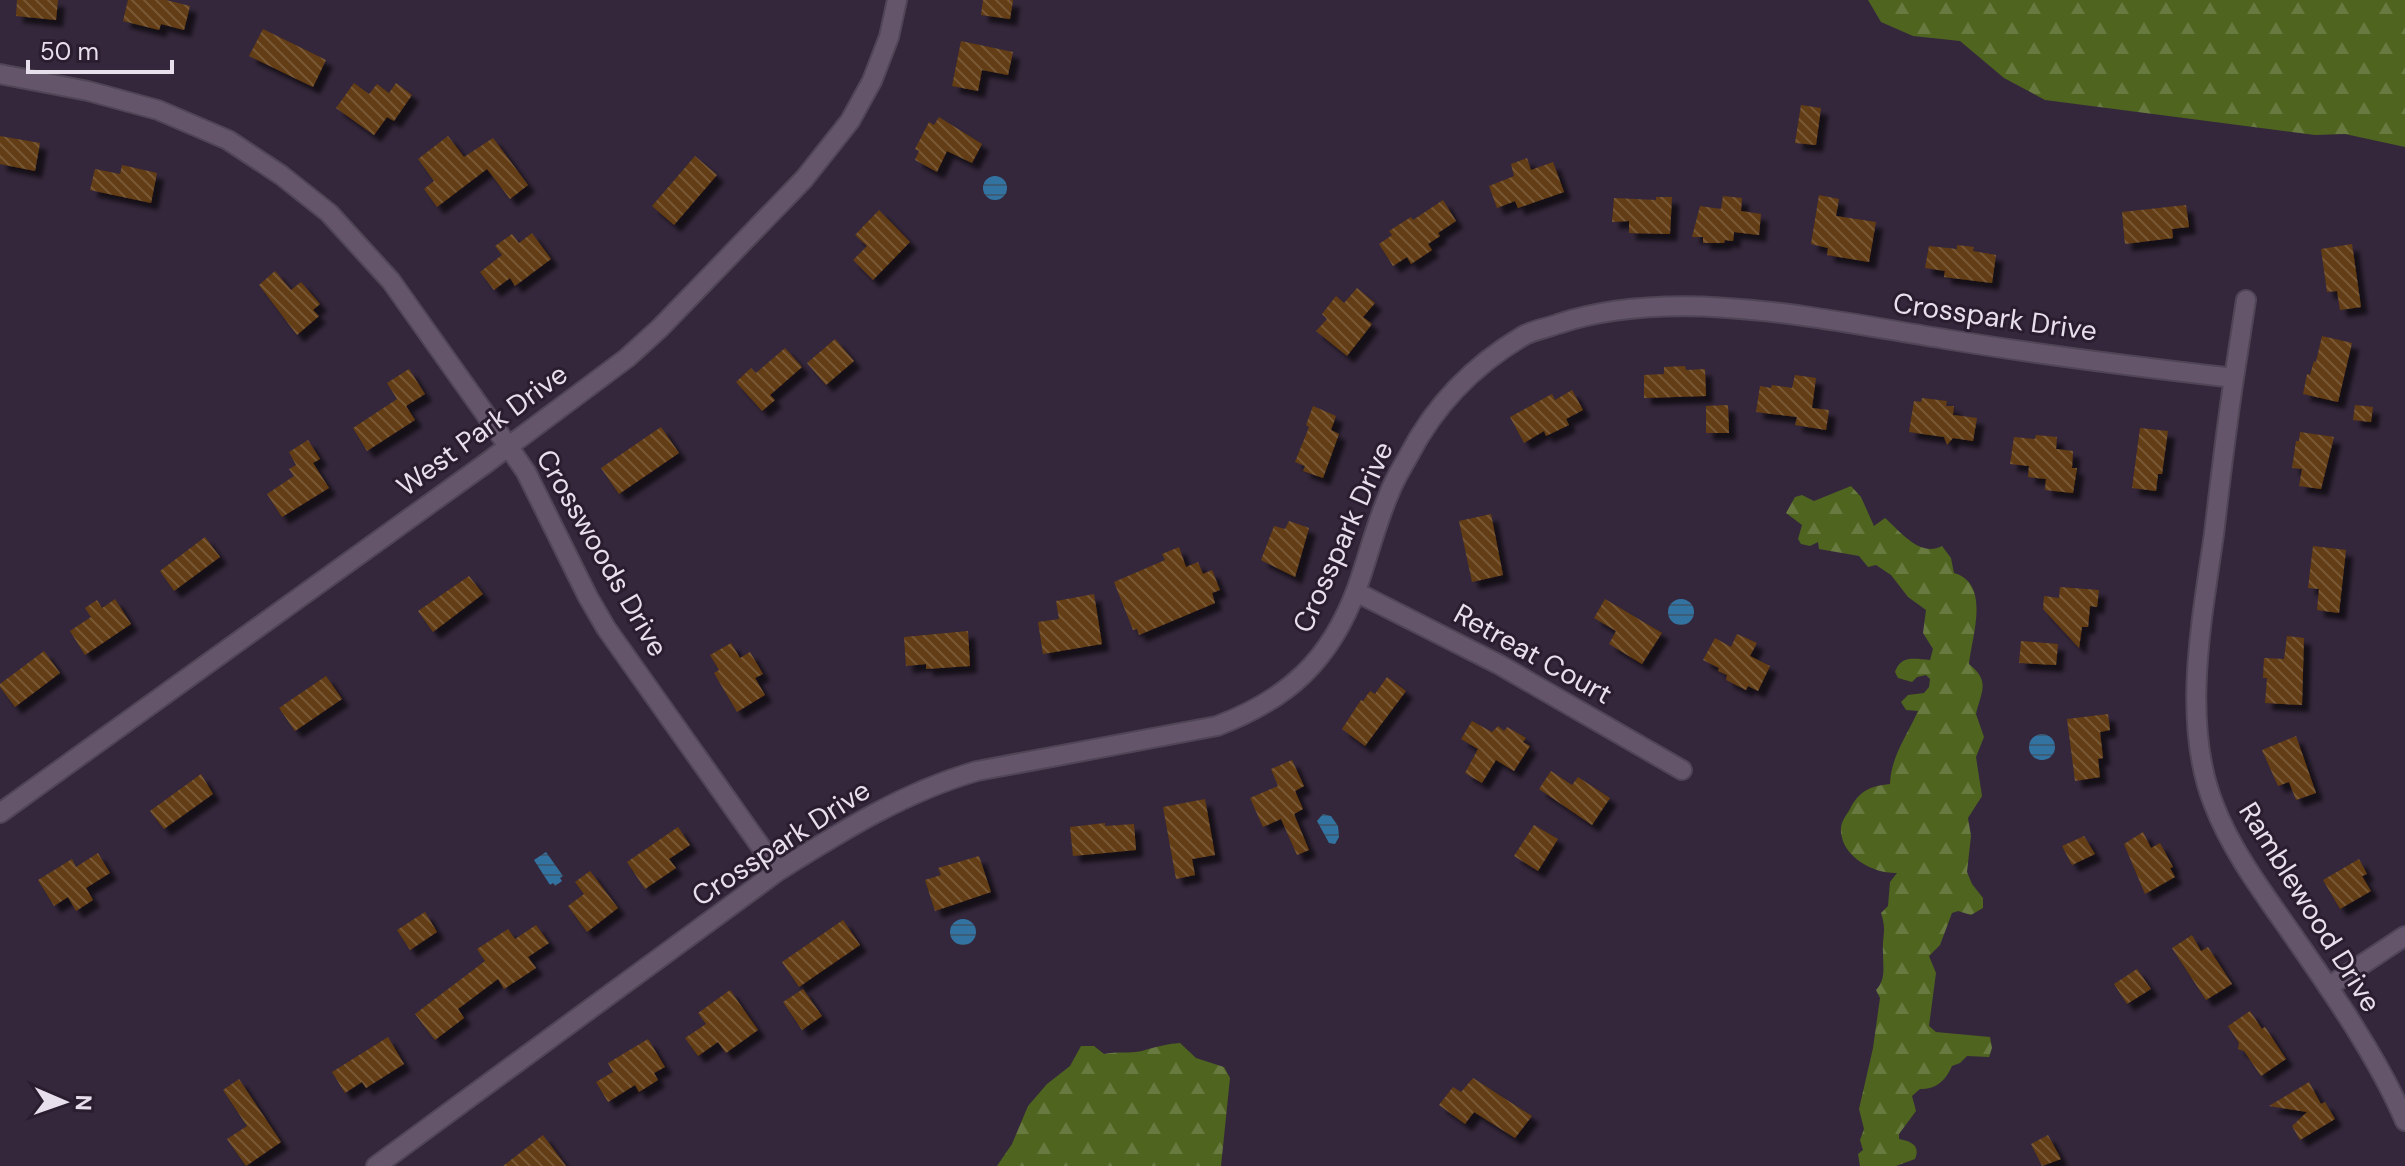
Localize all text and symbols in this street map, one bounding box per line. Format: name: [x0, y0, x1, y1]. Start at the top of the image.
scale bar: [28, 24, 172, 74]
text: 50 m: [40, 36, 99, 67]
street label: Crosspark Drive: [1891, 284, 2099, 350]
street label: West Park Drive: [389, 356, 575, 504]
street label: Crosspark Drive: [1284, 436, 1402, 638]
street label: Crosswoods Drive: [528, 443, 676, 663]
street label: Retreat Court: [1447, 595, 1619, 713]
street label: Crosspark Drive: [685, 771, 877, 915]
street label: Ramblewood Drive: [2230, 795, 2390, 1019]
north arrow: [24, 1062, 104, 1142]
text: N: [69, 1094, 98, 1111]

